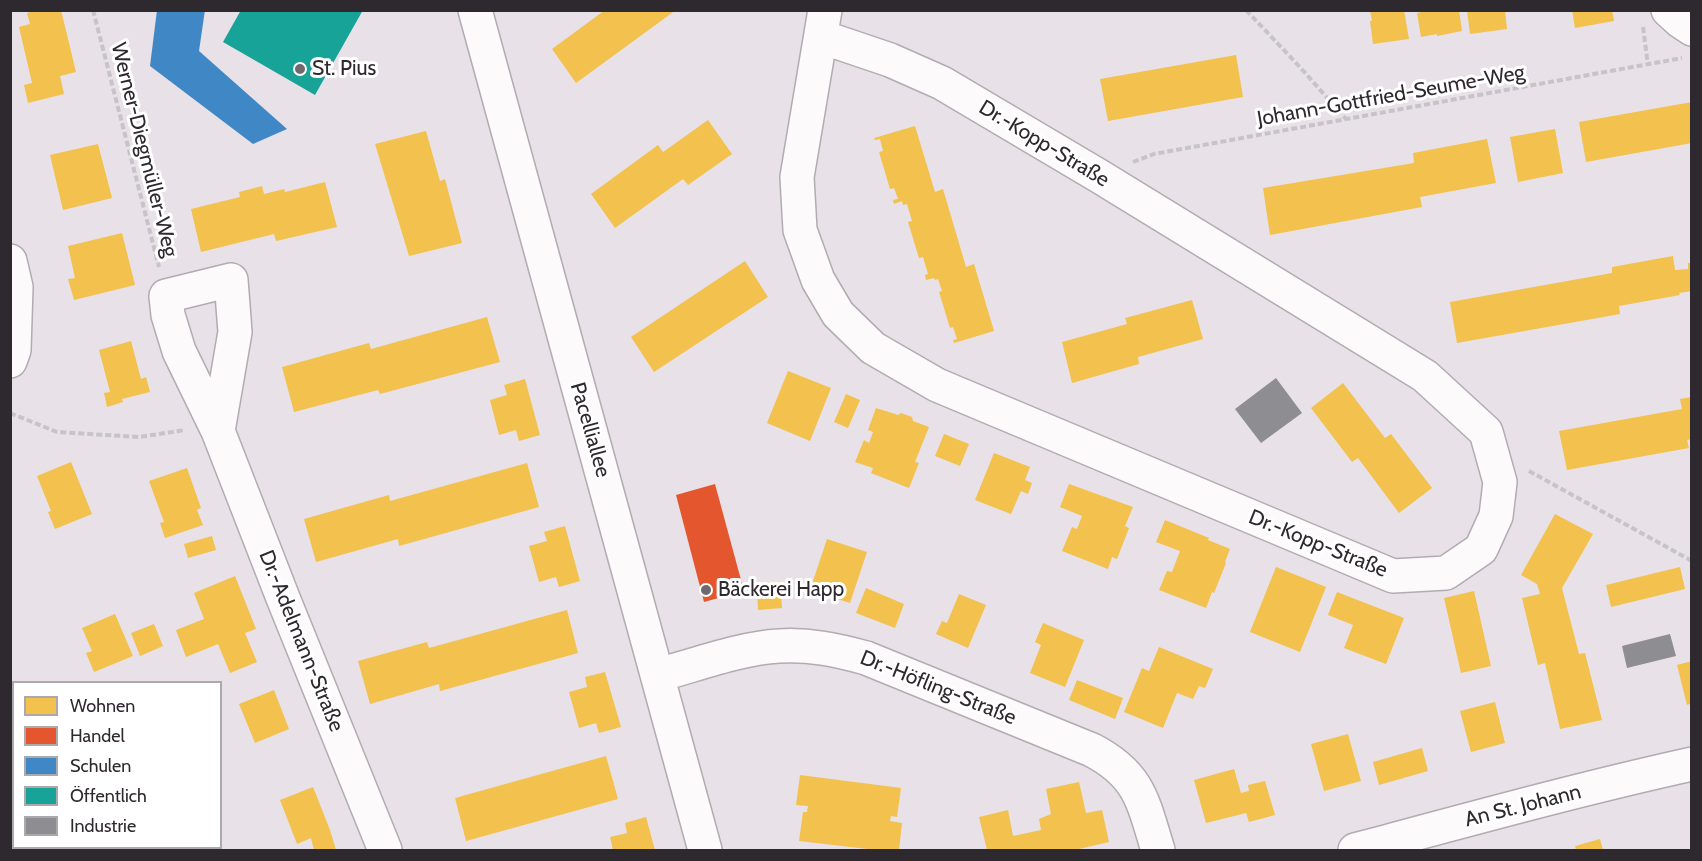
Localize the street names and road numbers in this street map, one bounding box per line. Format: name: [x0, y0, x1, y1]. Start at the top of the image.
street label: Werner-Diegmüller-Weg: [105, 40, 183, 260]
street label: Johann-Gottfried-Seume-Weg: [1255, 60, 1527, 132]
street label: Dr.-Kopp-Straße: [974, 95, 1114, 193]
street label: Pacelliallee: [564, 380, 616, 480]
street label: Dr.-Kopp-Straße: [1245, 505, 1391, 583]
street label: Dr.-Adelmann-Straße: [253, 547, 349, 735]
street label: Dr.-Höfling-Straße: [856, 645, 1020, 731]
street label: An St. Johann: [1462, 779, 1584, 833]

